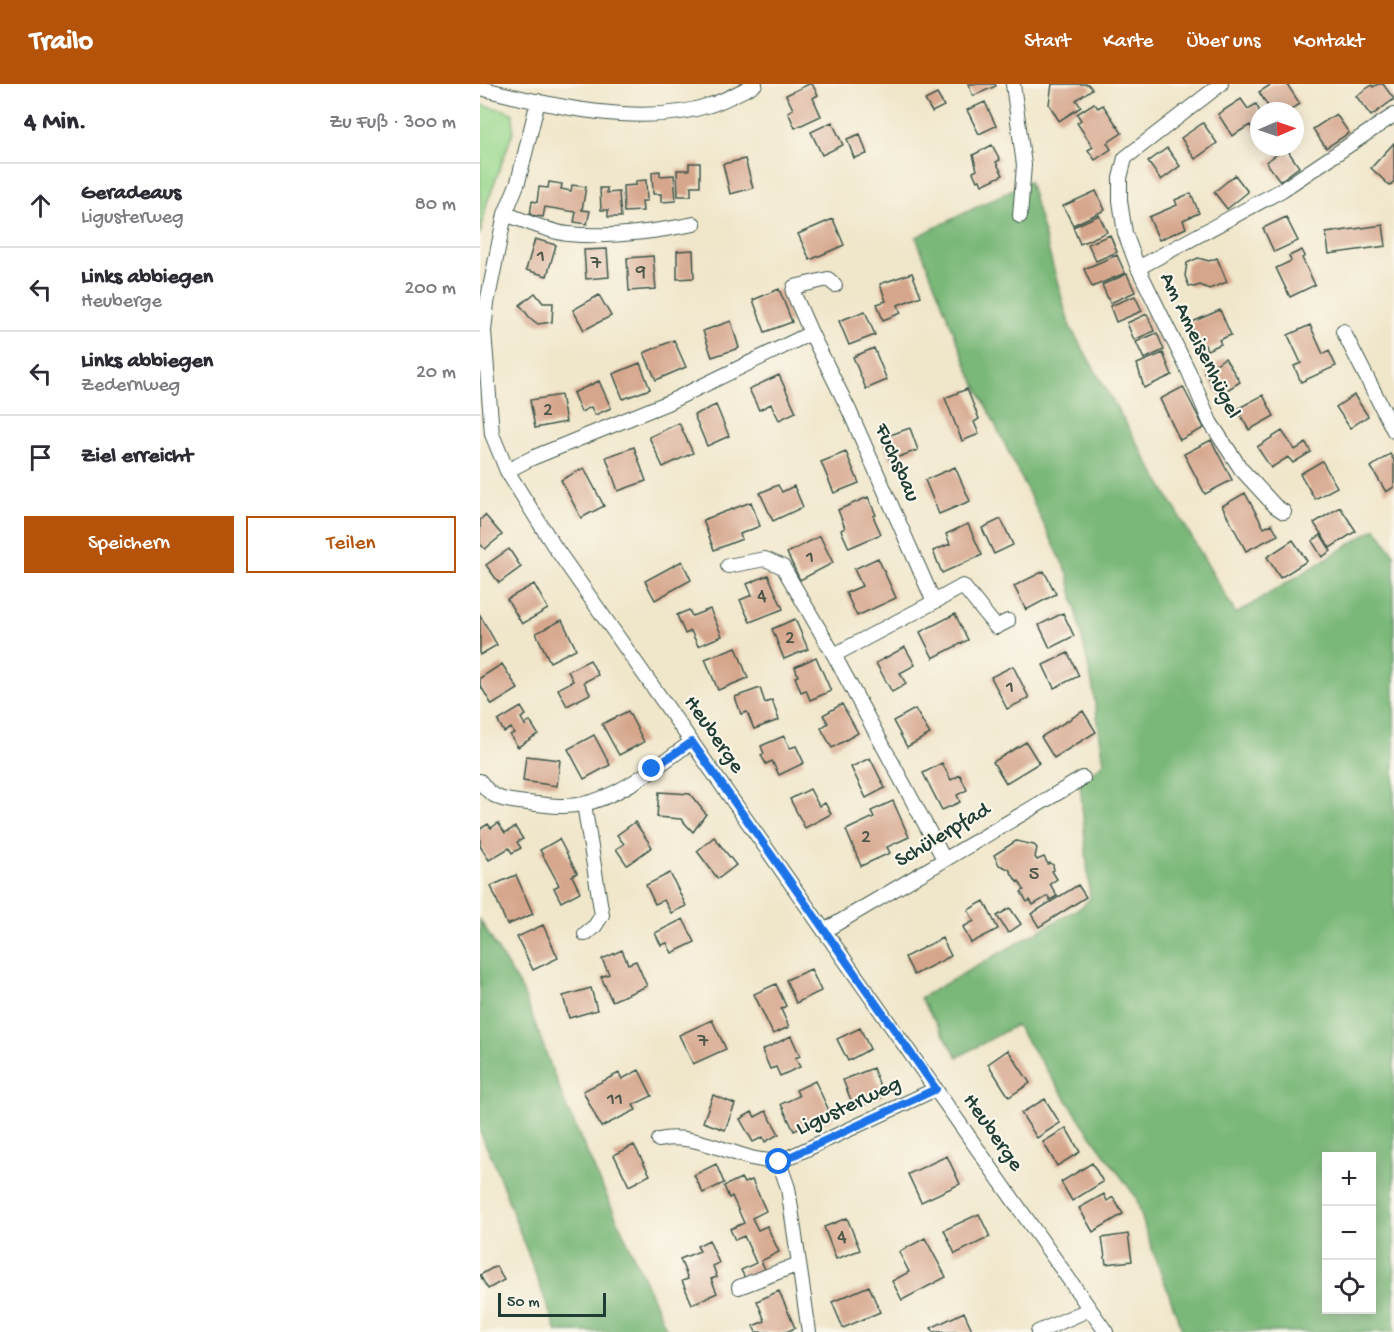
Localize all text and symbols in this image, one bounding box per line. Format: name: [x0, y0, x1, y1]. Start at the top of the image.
text: Trailo: [30, 26, 93, 59]
text: Start: [1024, 30, 1070, 55]
text: Karte: [1103, 30, 1153, 55]
text: Über uns: [1186, 30, 1260, 55]
text: Kontakt: [1293, 30, 1364, 55]
north arrow: [1250, 102, 1304, 156]
text: 4 Min.: [24, 108, 87, 139]
text: Zu Fuß · 300 m: [329, 112, 456, 135]
text: Geradeaus: [81, 181, 181, 207]
icon: ahead: [24, 189, 57, 222]
text: 80 m: [415, 194, 456, 217]
text: Ligusterweg: [81, 207, 184, 230]
house number: 1: [536, 246, 545, 269]
house number: 7: [590, 253, 602, 276]
house number: 9: [635, 262, 646, 285]
text: Links abbiegen: [81, 265, 213, 291]
street label: Am Ameisenhügel: [1152, 269, 1246, 423]
icon: left: [24, 273, 57, 306]
text: 200 m: [405, 278, 456, 301]
text: Heuberge: [81, 291, 162, 314]
text: Links abbiegen: [81, 349, 213, 375]
icon: left: [24, 357, 57, 390]
text: 20 m: [416, 362, 456, 385]
text: Zedernweg: [81, 375, 180, 398]
house number: 2: [543, 400, 553, 423]
street label: Fuchsbau: [867, 419, 925, 506]
icon: arrive: [24, 441, 57, 474]
text: Ziel erreicht: [81, 444, 193, 470]
button: Speichern: [24, 516, 234, 573]
button: Teilen: [246, 516, 456, 573]
house number: 1: [805, 547, 814, 570]
house number: 4: [757, 586, 767, 609]
house number: 2: [785, 628, 795, 651]
house number: 1: [1005, 677, 1014, 700]
street label: Heuberge: [677, 691, 750, 779]
route end: [638, 755, 664, 781]
street label: Schülerpfad: [891, 796, 997, 875]
house number: 2: [861, 827, 871, 850]
house number: 5: [1029, 864, 1039, 887]
house number: 7: [697, 1031, 709, 1054]
street label: Ligusterweg: [792, 1071, 906, 1143]
house number: 11: [606, 1089, 623, 1112]
street label: Heuberge: [956, 1089, 1029, 1177]
route start: [765, 1148, 791, 1174]
map controls: [1322, 1152, 1376, 1314]
button: +: [1322, 1152, 1376, 1206]
button: −: [1322, 1206, 1376, 1260]
house number: 4: [837, 1227, 847, 1250]
button: locate: [1322, 1260, 1376, 1314]
scale bar: [498, 1290, 606, 1318]
text: 50 m: [507, 1294, 540, 1313]

